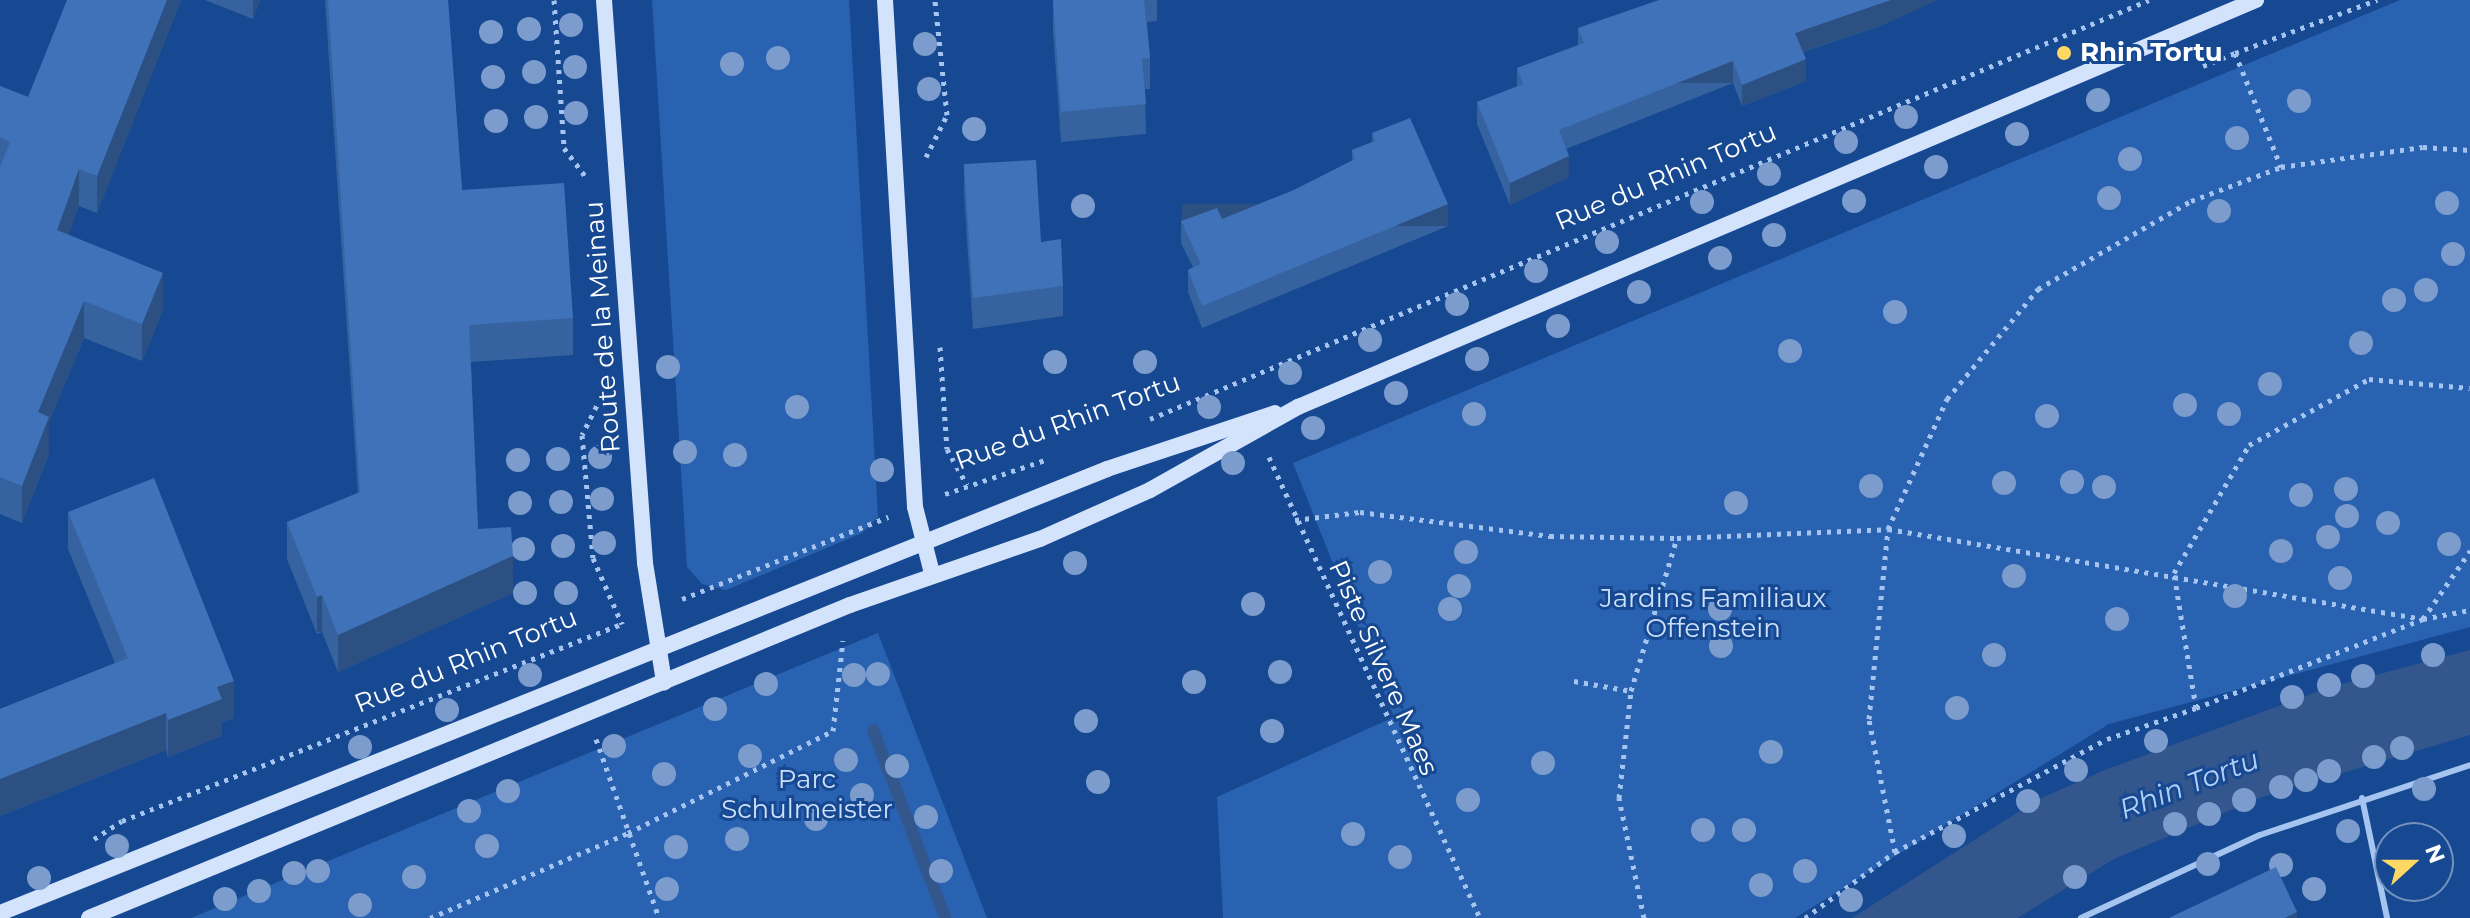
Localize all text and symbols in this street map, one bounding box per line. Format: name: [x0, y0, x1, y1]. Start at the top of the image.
place label: Rhin Tortu: [2080, 37, 2223, 69]
marker: Rhin Tortu: [2055, 44, 2073, 62]
street label: Rue du Rhin Tortu: [1551, 116, 1781, 238]
street label: Route de la Meinau: [579, 200, 627, 454]
street label: Rue du Rhin Tortu: [951, 367, 1185, 477]
street label: Piste Silvere Maes: [1322, 556, 1444, 780]
park label: Jardins Familiaux Offenstein: [1600, 583, 1826, 644]
street label: Rue du Rhin Tortu: [350, 602, 582, 720]
water label: Rhin Tortu: [2114, 742, 2264, 826]
park label: Parc Schulmeister: [721, 764, 893, 826]
north arrow: [2374, 822, 2454, 902]
text: N: [2419, 841, 2451, 867]

